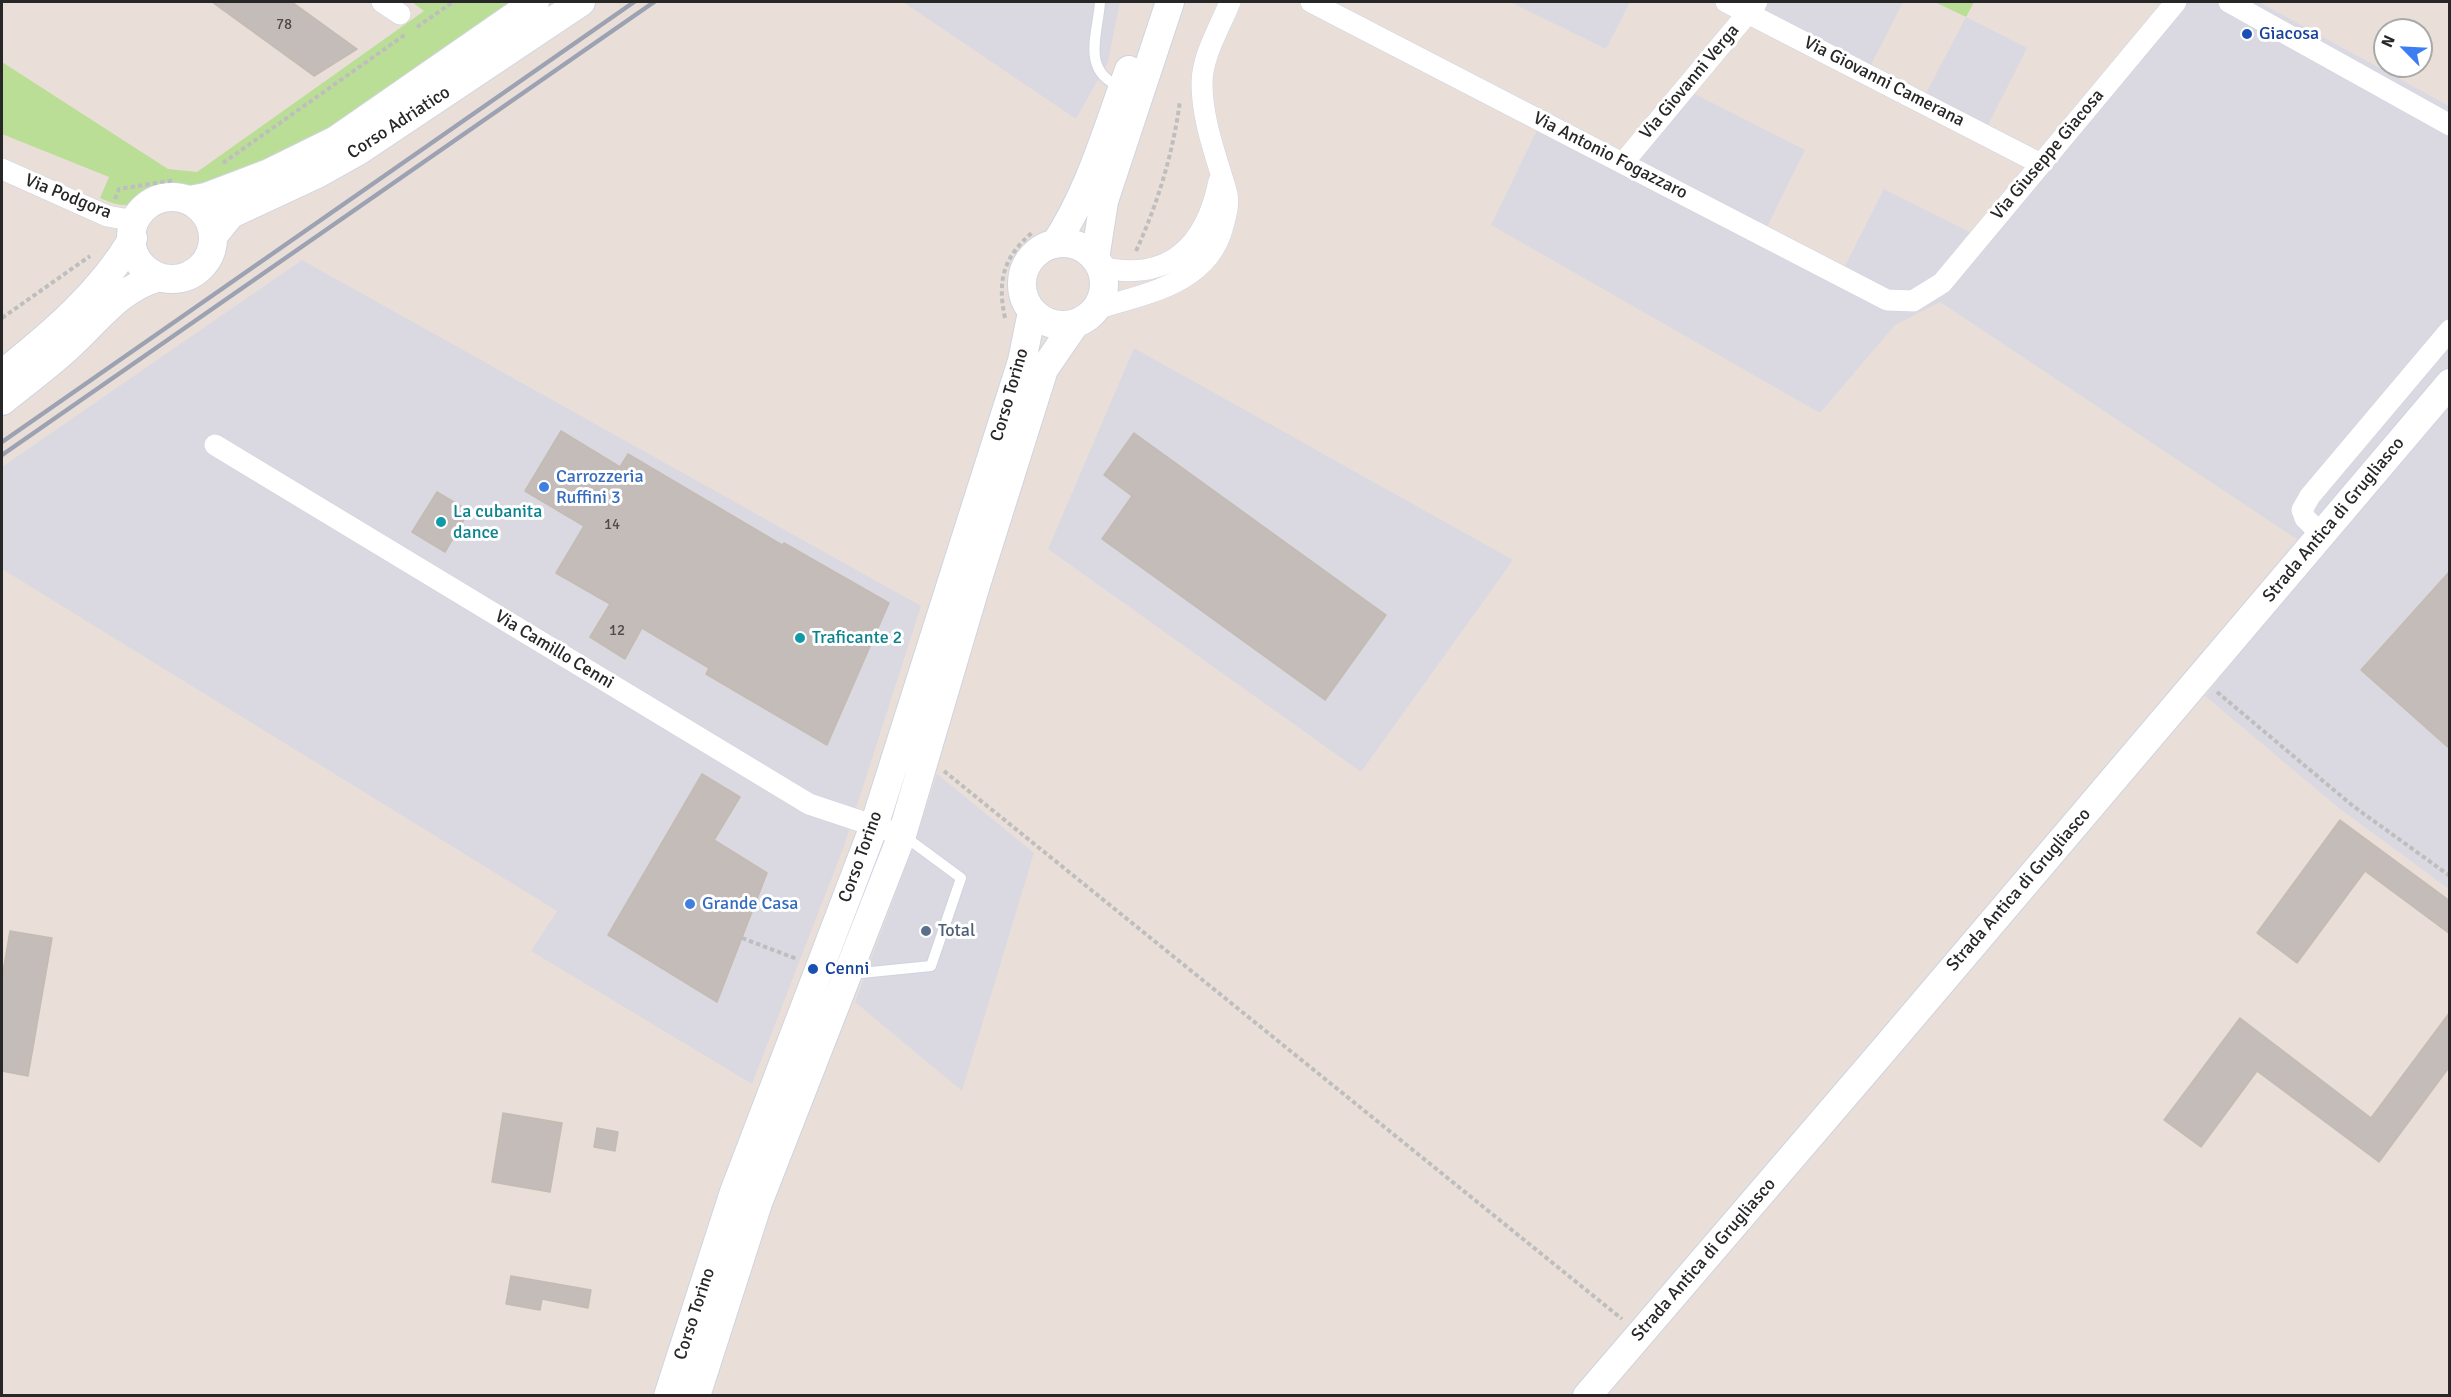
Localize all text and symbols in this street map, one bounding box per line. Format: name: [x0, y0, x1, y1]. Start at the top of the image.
house number: 78: [276, 16, 292, 34]
north arrow: [2373, 18, 2433, 78]
street label: Via Giovanni Verga: [1636, 20, 1744, 144]
place label: Giacosa: [2259, 23, 2319, 45]
marker: Giacosa: [2240, 27, 2254, 41]
street label: Via Giovanni Camerana: [1800, 32, 1968, 132]
text: N: [2377, 32, 2400, 51]
street label: Corso Adriatico: [344, 82, 454, 164]
street label: Via Giuseppe Giacosa: [1987, 85, 2109, 225]
street label: Via Antonio Fogazzaro: [1529, 108, 1691, 204]
street label: Via Podgora: [22, 170, 114, 224]
street label: Corso Torino: [986, 346, 1034, 444]
street label: Strada Antica di Grugliasco: [2259, 433, 2409, 607]
place label: Carrozzeria Ruffini 3: [556, 466, 644, 508]
marker: Carrozzeria Ruffini 3: [537, 480, 551, 494]
place label: La cubanita dance: [453, 501, 542, 544]
marker: La cubanita dance: [434, 515, 448, 529]
house number: 14: [604, 516, 620, 534]
street label: Via Camillo Cenni: [491, 606, 617, 694]
house number: 12: [609, 622, 625, 640]
place label: Traficante 2: [812, 627, 902, 649]
marker: Traficante 2: [793, 631, 807, 645]
street label: Strada Antica di Grugliasco: [1942, 804, 2096, 976]
street label: Corso Torino: [834, 808, 888, 906]
place label: Grande Casa: [702, 893, 798, 915]
marker: Grande Casa: [683, 897, 697, 911]
place label: Total: [938, 920, 975, 942]
marker: Total: [919, 924, 933, 938]
place label: Cenni: [825, 958, 869, 980]
marker: Cenni: [806, 962, 820, 976]
street label: Strada Antica di Grugliasco: [1627, 1174, 1781, 1346]
street label: Corso Torino: [670, 1265, 720, 1363]

